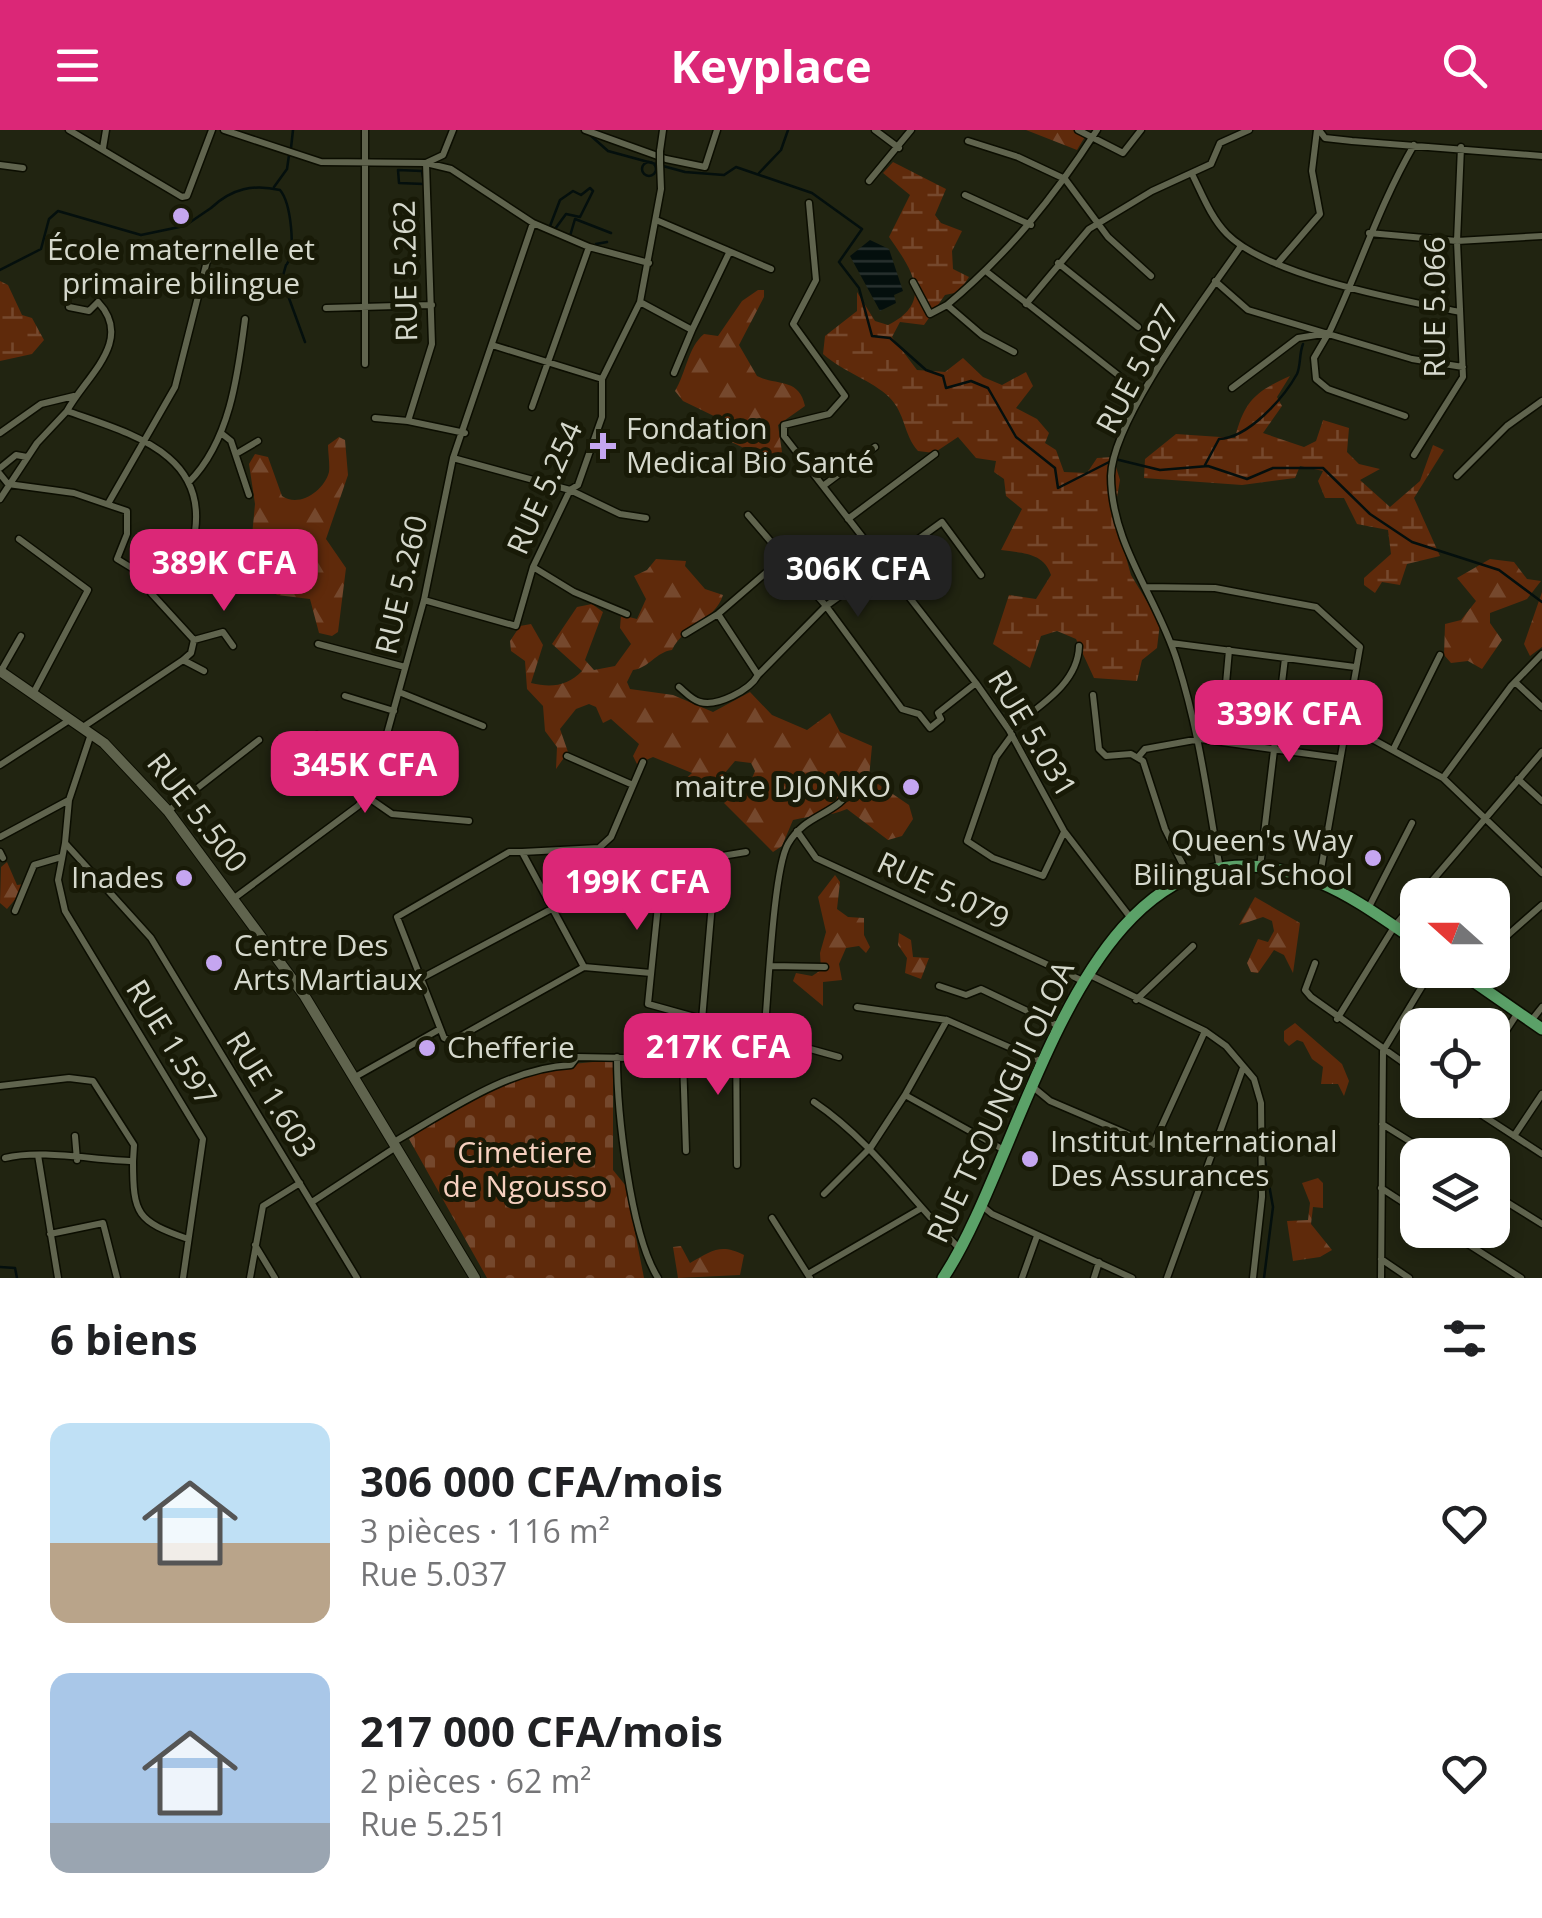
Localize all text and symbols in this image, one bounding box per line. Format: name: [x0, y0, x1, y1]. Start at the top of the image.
text: Keyplace: [670, 35, 872, 96]
icon: menu: [50, 38, 105, 93]
icon: search: [1437, 38, 1492, 93]
street label: RUE 5.262: [383, 200, 426, 342]
marker: École maternelle et primaire bilingue: [170, 205, 192, 227]
place label: École maternelle et primaire bilingue: [47, 228, 315, 303]
street label: RUE 5.066: [1413, 236, 1454, 378]
street label: RUE 5.027: [1085, 296, 1188, 440]
place label: Fondation Medical Bio Santé: [626, 407, 874, 482]
street label: RUE 5.254: [496, 414, 591, 560]
marker: Fondation Medical Bio Santé: [590, 433, 616, 459]
street label: RUE 5.260: [365, 511, 436, 658]
pin: 389K CFA: [121, 529, 327, 614]
pin: 306K CFA: [755, 535, 961, 620]
text: 389K CFA: [152, 540, 296, 583]
text: 306K CFA: [786, 546, 930, 589]
street label: RUE 5.031: [979, 662, 1087, 804]
pin: 339K CFA: [1186, 680, 1392, 765]
text: 339K CFA: [1217, 691, 1361, 734]
pin: 345K CFA: [262, 731, 468, 816]
text: 345K CFA: [293, 742, 437, 785]
street label: RUE 5.500: [139, 744, 258, 880]
place label: maitre DJONKO: [674, 765, 891, 806]
marker: maitre DJONKO: [900, 776, 922, 798]
place label: Queen's Way Bilingual School: [1133, 819, 1354, 894]
street label: RUE 5.079: [871, 841, 1016, 938]
marker: Queen's Way Bilingual School: [1362, 847, 1384, 869]
pin: 199K CFA: [534, 848, 740, 933]
place label: Inades: [71, 856, 164, 897]
text: 199K CFA: [565, 859, 709, 902]
marker: Inades: [173, 867, 195, 889]
north arrow: [1400, 878, 1510, 988]
map controls: [1400, 878, 1510, 1248]
place label: Centre Des Arts Martiaux: [234, 924, 423, 999]
marker: Centre Des Arts Martiaux: [203, 952, 225, 974]
street label: RUE TSOUNGUI OLOA: [916, 954, 1083, 1249]
street label: RUE 1.597: [117, 971, 227, 1113]
button: locate: [1400, 1008, 1510, 1118]
pin: 217K CFA: [615, 1013, 821, 1098]
street label: RUE 1.603: [217, 1023, 327, 1165]
text: 217K CFA: [646, 1024, 790, 1067]
place label: Chefferie: [447, 1026, 575, 1067]
marker: Chefferie: [416, 1037, 438, 1059]
place label: Institut International Des Assurances: [1050, 1120, 1338, 1195]
park label: Cimetiere de Ngousso: [443, 1131, 607, 1206]
button: layers: [1400, 1138, 1510, 1248]
marker: Institut International Des Assurances: [1019, 1148, 1041, 1170]
text: 6 biens: [50, 1310, 198, 1367]
icon: filters: [1437, 1311, 1492, 1366]
text: 306 000 CFA/mois: [360, 1452, 723, 1509]
icon: home: [130, 1463, 250, 1583]
icon: heart: [1437, 1496, 1492, 1551]
text: 3 pièces · 116 m²: [360, 1509, 610, 1552]
text: Rue 5.037: [360, 1552, 507, 1595]
text: 217 000 CFA/mois: [360, 1702, 723, 1759]
icon: home: [130, 1713, 250, 1833]
icon: heart: [1437, 1746, 1492, 1801]
text: 2 pièces · 62 m²: [360, 1759, 591, 1802]
text: Rue 5.251: [360, 1802, 507, 1845]

